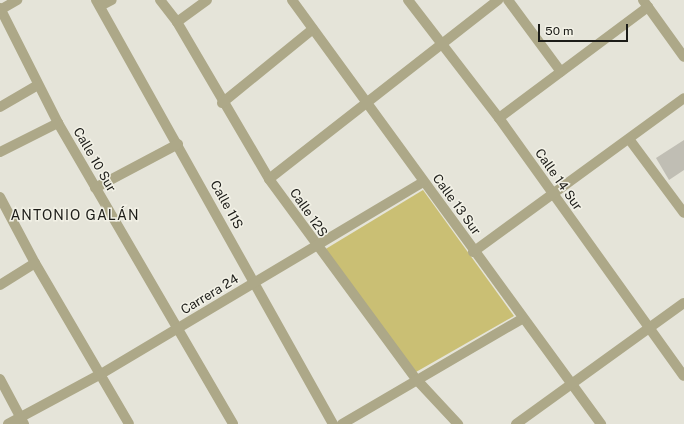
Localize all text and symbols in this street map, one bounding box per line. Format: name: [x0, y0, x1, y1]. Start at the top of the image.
scale bar: [540, 16, 630, 42]
text: 50 m: [545, 24, 573, 38]
street label: Calle 10 Sur: [69, 125, 119, 195]
street label: Calle 14 Sur: [531, 146, 585, 214]
street label: Calle 13 Sur: [429, 171, 483, 239]
street label: Calle 11S: [206, 178, 246, 232]
street label: Calle 12S: [286, 186, 330, 240]
district label: ANTONIO GALÁN: [10, 207, 140, 223]
street label: Carrera 24: [178, 272, 242, 318]

